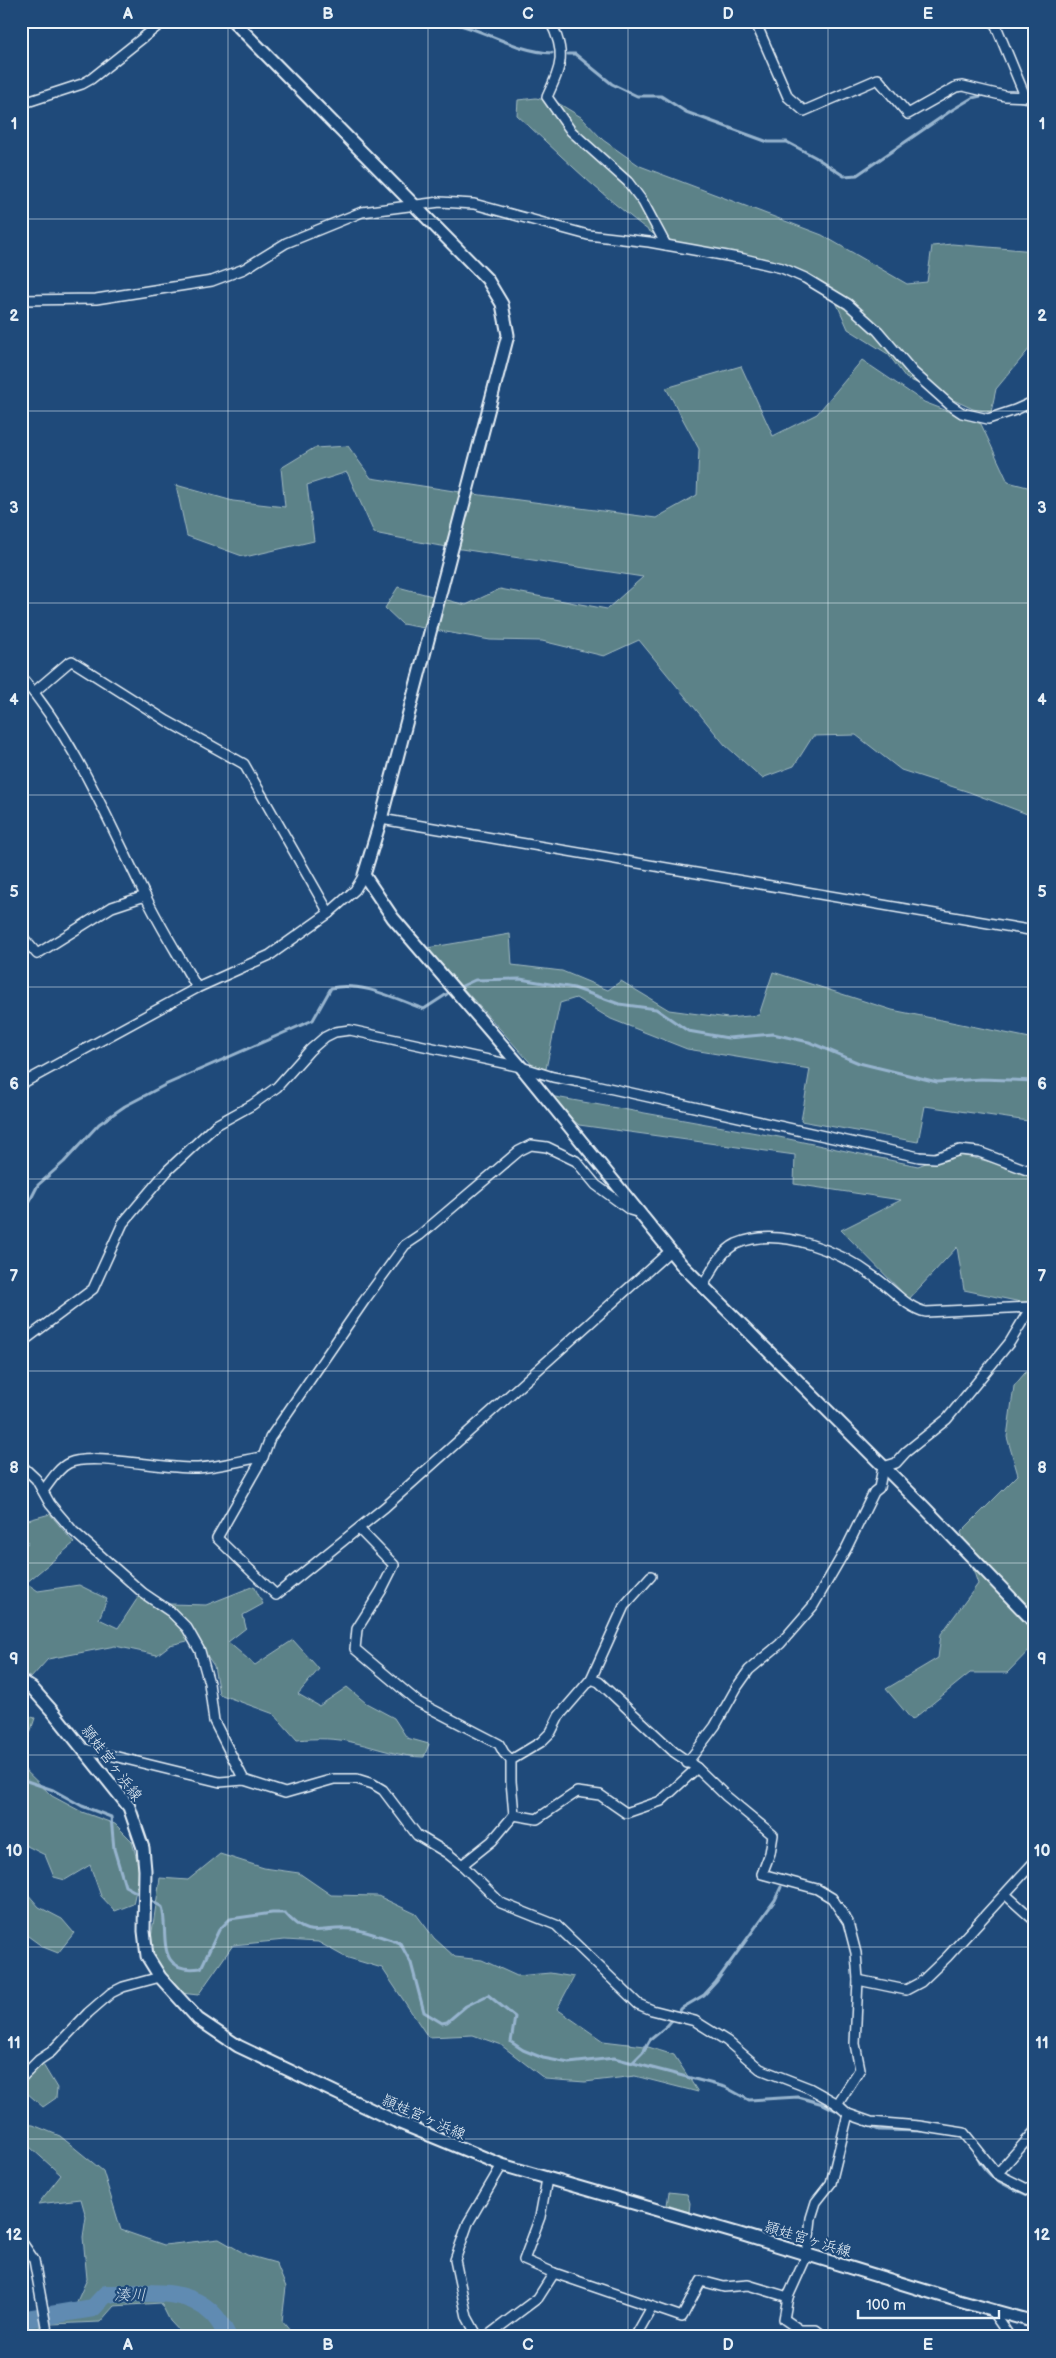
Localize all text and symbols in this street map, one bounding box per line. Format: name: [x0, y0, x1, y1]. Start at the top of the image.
text: A: [122, 5, 133, 24]
text: B: [322, 5, 334, 24]
text: C: [522, 5, 534, 24]
text: D: [722, 5, 734, 24]
text: E: [923, 5, 933, 24]
text: 1: [11, 115, 17, 134]
text: 1: [1039, 115, 1045, 134]
text: 2: [9, 307, 19, 326]
text: 2: [1037, 307, 1047, 326]
text: 3: [9, 499, 19, 518]
text: 3: [1037, 499, 1047, 518]
text: 4: [9, 691, 19, 710]
text: 4: [1037, 691, 1047, 710]
text: 5: [9, 883, 19, 902]
text: 5: [1037, 883, 1047, 902]
text: 6: [9, 1075, 19, 1094]
text: 6: [1037, 1075, 1047, 1094]
text: 7: [10, 1267, 19, 1286]
text: 7: [1038, 1267, 1047, 1286]
text: 8: [9, 1459, 19, 1478]
text: 8: [1037, 1459, 1047, 1478]
text: 9: [9, 1650, 19, 1669]
text: 9: [1037, 1650, 1047, 1669]
street label: 頴娃宮ヶ浜線: [77, 1722, 146, 1805]
text: 10: [6, 1842, 22, 1861]
text: 10: [1034, 1842, 1050, 1861]
text: 11: [7, 2034, 21, 2053]
text: 11: [1035, 2034, 1049, 2053]
street label: 頴娃宮ヶ浜線: [379, 2090, 469, 2144]
street label: 頴娃宮ヶ浜線: [762, 2217, 854, 2262]
text: 12: [6, 2226, 23, 2245]
text: 12: [1034, 2226, 1051, 2245]
water label: 湊川: [114, 2286, 146, 2305]
scale bar: [858, 2288, 1000, 2320]
text: 100 m: [866, 2296, 906, 2315]
text: A: [122, 2336, 133, 2355]
text: B: [322, 2336, 334, 2355]
text: C: [522, 2336, 534, 2355]
text: D: [722, 2336, 734, 2355]
text: E: [923, 2336, 933, 2355]

